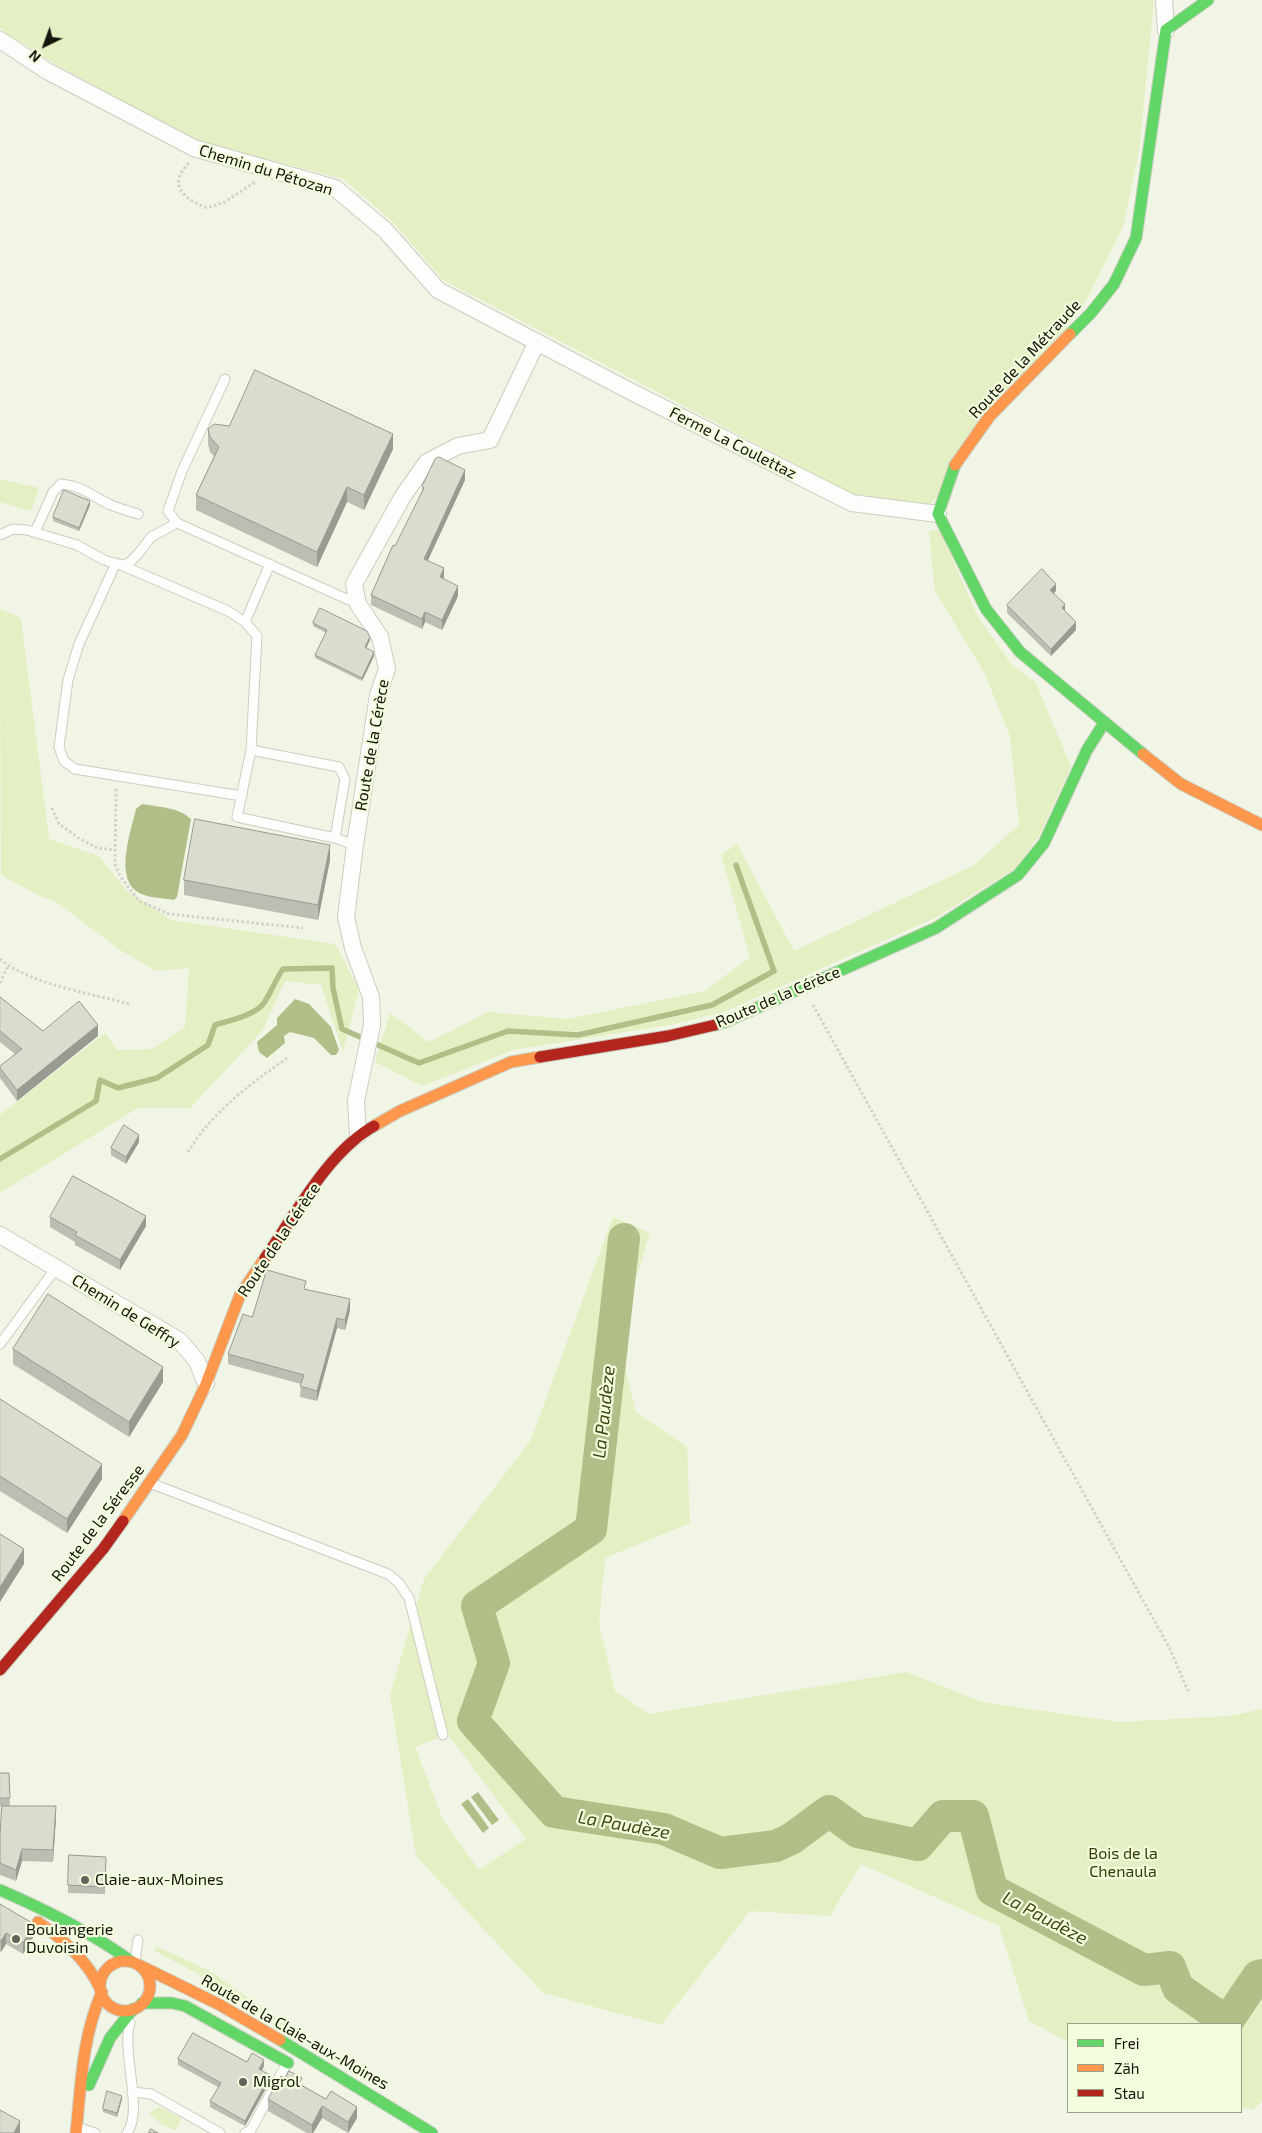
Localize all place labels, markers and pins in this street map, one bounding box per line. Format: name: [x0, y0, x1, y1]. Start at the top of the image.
place label: Claie-aux-Moines: [95, 1870, 224, 1890]
marker: Claie-aux-Moines: [79, 1874, 91, 1886]
place label: Boulangerie Duvoisin: [26, 1920, 113, 1958]
marker: Boulangerie Duvoisin: [10, 1933, 22, 1945]
place label: Migrol: [253, 2072, 300, 2092]
marker: Migrol: [237, 2076, 249, 2088]

